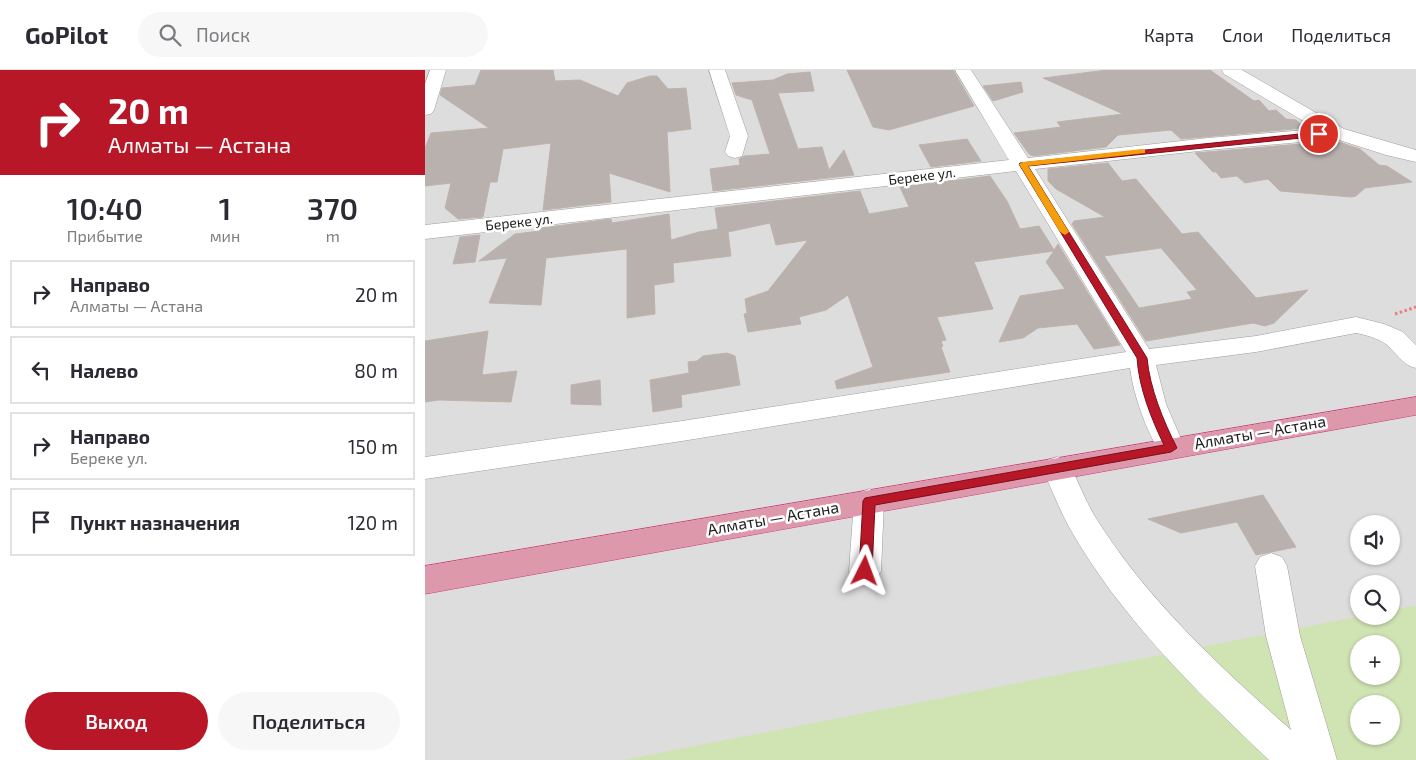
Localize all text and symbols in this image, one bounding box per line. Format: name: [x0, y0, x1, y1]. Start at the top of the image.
search box: [138, 12, 488, 57]
text: GoPilot: [25, 20, 108, 49]
icon: search: [156, 21, 184, 49]
text: Поиск: [196, 23, 250, 46]
text: Карта: [1144, 24, 1194, 46]
text: Слои: [1222, 24, 1263, 46]
text: Поделиться: [1291, 24, 1391, 46]
text: 20 m: [108, 89, 189, 131]
icon: right: [25, 90, 90, 155]
pin: [1298, 113, 1340, 155]
icon: arrive: [1305, 120, 1333, 148]
text: Алматы — Астана: [108, 131, 291, 157]
street label: Береке ул.: [887, 163, 957, 188]
text: 10:40: [67, 190, 143, 226]
text: 1: [219, 190, 231, 226]
text: 370: [307, 190, 358, 226]
street label: Береке ул.: [484, 210, 554, 234]
text: Прибытие: [67, 226, 143, 245]
text: мин: [210, 226, 240, 245]
text: m: [326, 226, 340, 245]
text: Направо: [70, 273, 150, 296]
icon: right: [27, 280, 55, 308]
text: 20 m: [355, 283, 398, 306]
text: Алматы — Астана: [70, 296, 203, 315]
icon: left: [27, 356, 55, 384]
text: Налево: [70, 359, 138, 382]
text: 80 m: [354, 359, 398, 382]
street label: Алматы — Астана: [1193, 411, 1327, 452]
text: Направо: [70, 425, 150, 448]
icon: right: [27, 432, 55, 460]
text: 150 m: [348, 435, 398, 458]
text: Береке ул.: [70, 448, 148, 467]
street label: Алматы — Астана: [706, 497, 840, 538]
icon: arrive: [27, 508, 55, 536]
text: Пункт назначения: [70, 511, 240, 534]
text: 120 m: [347, 511, 398, 534]
map controls: [1350, 515, 1400, 745]
button: sound: [1350, 515, 1400, 565]
position arrow: [838, 544, 890, 596]
button: search: [1350, 575, 1400, 625]
button: +: [1350, 635, 1400, 685]
button: Выход: [25, 692, 208, 750]
button: Поделиться: [218, 692, 400, 750]
button: −: [1350, 695, 1400, 745]

